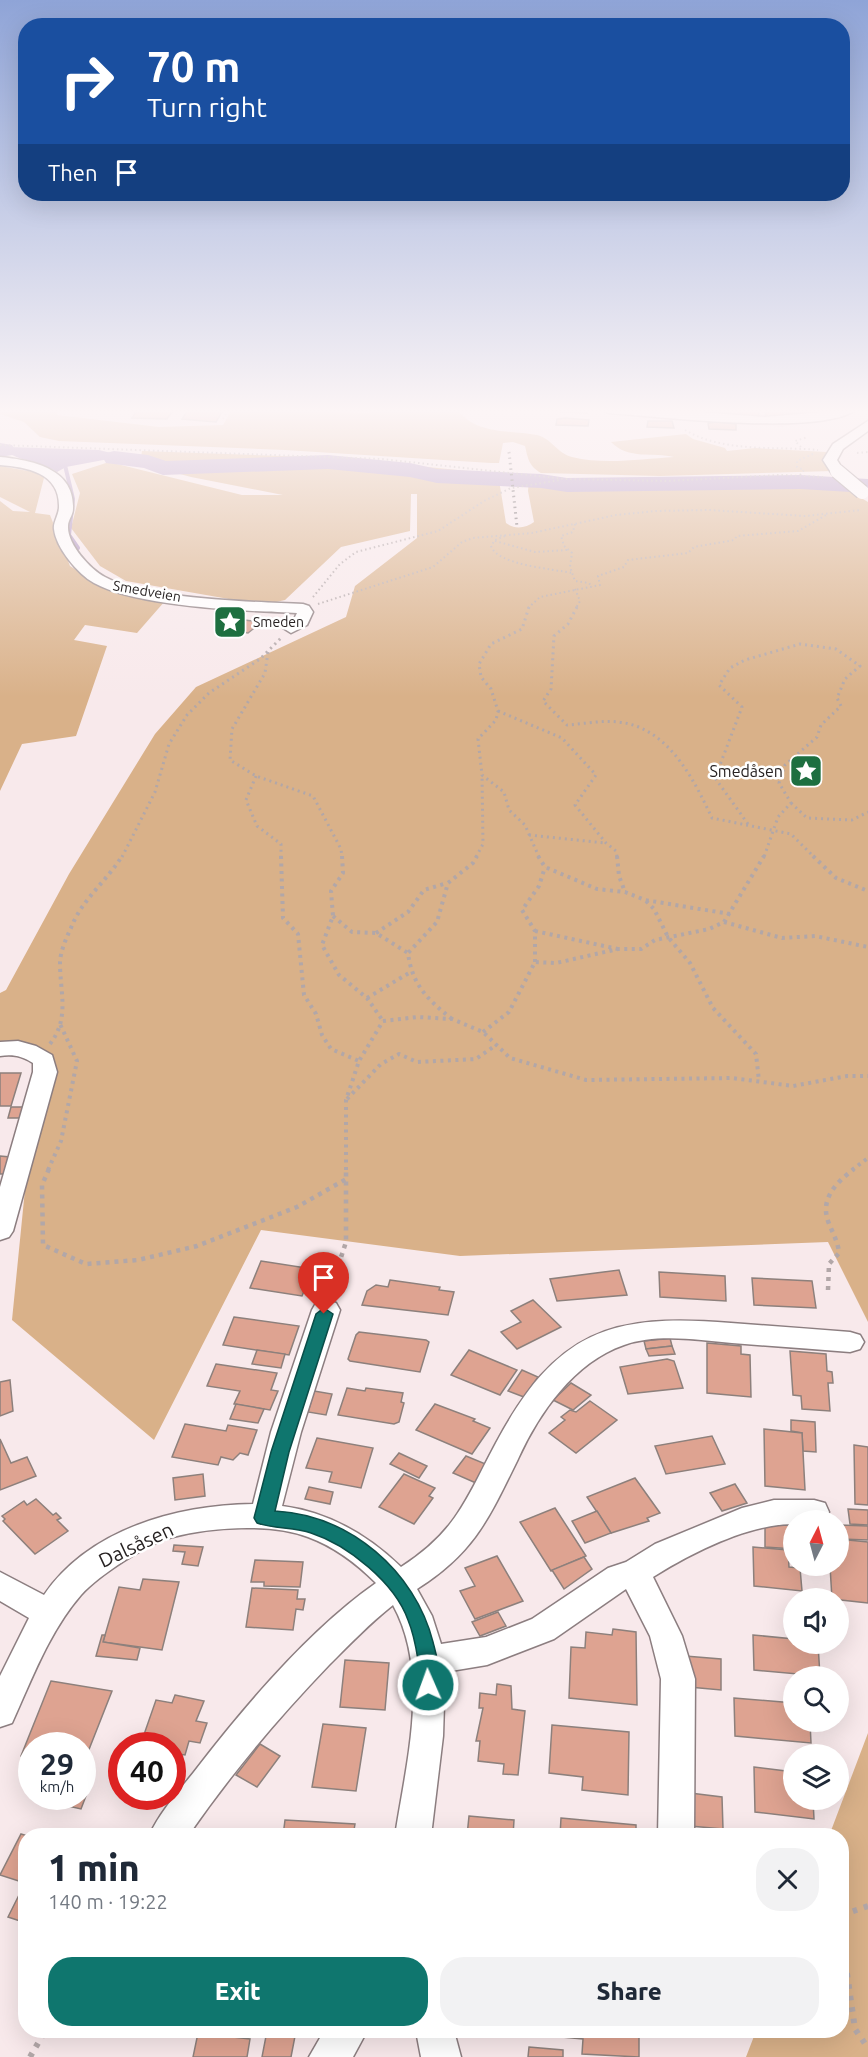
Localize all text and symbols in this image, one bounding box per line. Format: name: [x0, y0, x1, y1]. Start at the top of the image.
icon: right: [48, 42, 126, 120]
text: 70 m: [147, 43, 241, 90]
text: Turn right: [147, 92, 267, 122]
icon: arrive: [110, 156, 143, 189]
text: Then: [48, 160, 98, 185]
street label: Smedveien: [112, 577, 182, 605]
place icon: Smeden: [212, 604, 248, 640]
place label: Smeden: [253, 614, 304, 630]
place icon: Smedåsen: [788, 753, 824, 789]
place label: Smedåsen: [709, 762, 783, 780]
pin: [298, 1252, 349, 1314]
icon: arrive: [307, 1261, 340, 1294]
north arrow: [783, 1510, 849, 1576]
map controls: [783, 1510, 849, 1810]
street label: Dalsåsen: [95, 1517, 177, 1572]
button: sound: [783, 1588, 849, 1654]
position arrow: [396, 1653, 460, 1717]
button: search: [783, 1666, 849, 1732]
speed limit sign: 40: [108, 1732, 186, 1810]
button: layers: [783, 1744, 849, 1810]
text: 29: [40, 1747, 74, 1781]
text: km/h: [40, 1778, 74, 1795]
text: 1 min: [48, 1847, 140, 1888]
button: close: [756, 1848, 819, 1911]
text: 140 m · 19:22: [48, 1890, 168, 1913]
button: Exit: [48, 1957, 428, 2026]
button: Share: [440, 1957, 819, 2026]

